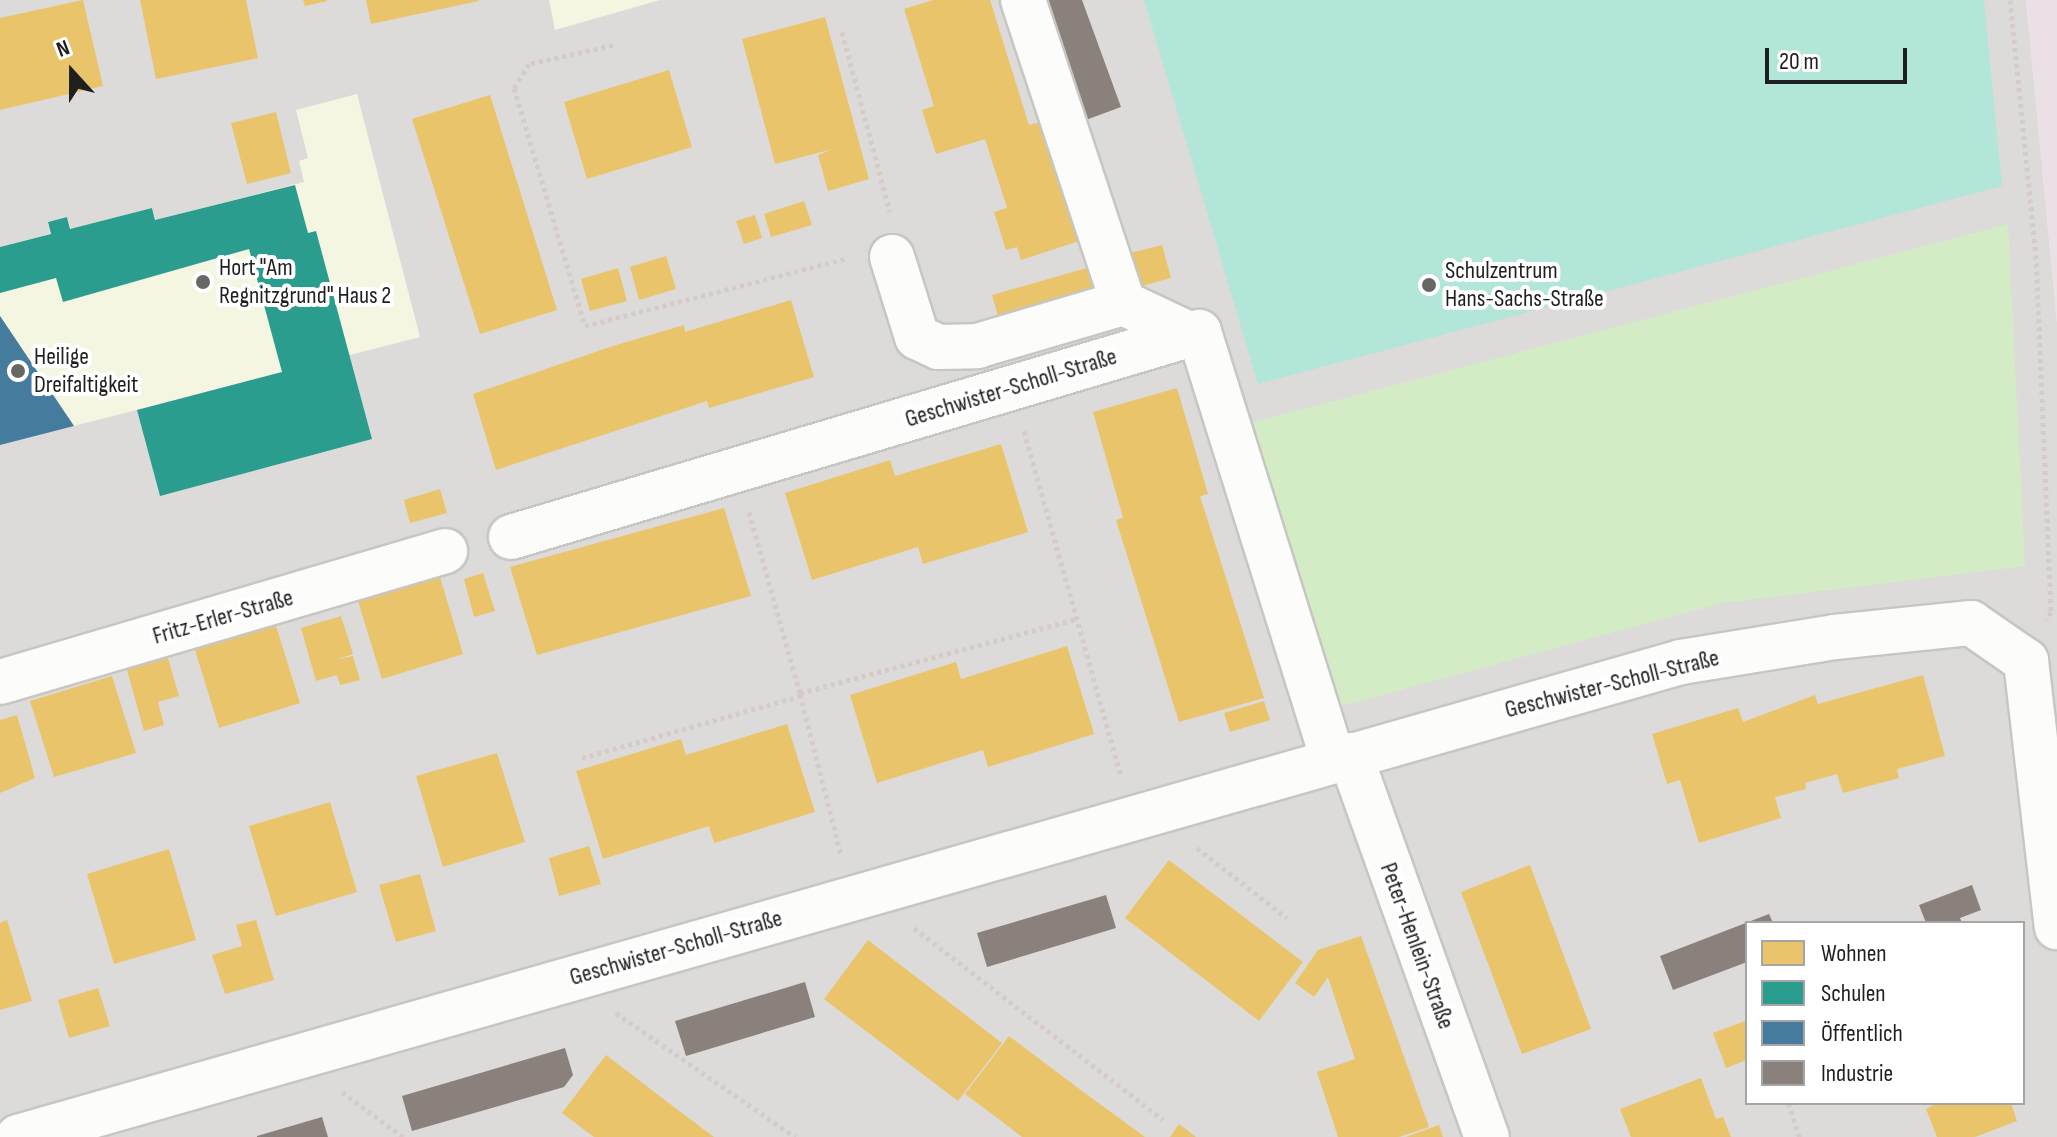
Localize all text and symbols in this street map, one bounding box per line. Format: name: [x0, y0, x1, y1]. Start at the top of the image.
north arrow: [32, 32, 112, 112]
scale bar: [1769, 32, 1911, 82]
text: N: [53, 34, 74, 64]
text: 20 m: [1779, 47, 1819, 76]
place label: Hort "Am Regnitzgrund" Haus 2: [219, 254, 391, 310]
place label: Schulzentrum Hans-Sachs-Straße: [1445, 257, 1604, 313]
marker: Hort "Am Regnitzgrund" Haus 2: [194, 273, 212, 291]
marker: Schulzentrum Hans-Sachs-Straße: [1420, 276, 1438, 294]
street label: Geschwister-Scholl-Straße: [902, 342, 1120, 434]
place label: Heilige Dreifaltigkeit: [34, 343, 138, 399]
marker: Heilige Dreifaltigkeit: [9, 362, 27, 380]
street label: Fritz-Erler-Straße: [150, 583, 296, 651]
street label: Geschwister-Scholl-Straße: [1502, 643, 1722, 725]
street label: Peter-Henlein-Straße: [1374, 859, 1460, 1033]
street label: Geschwister-Scholl-Straße: [566, 904, 786, 992]
legend: [1745, 921, 2025, 1105]
text: Wohnen: [1821, 939, 1887, 968]
text: Schulen: [1821, 979, 1886, 1008]
text: Öffentlich: [1821, 1019, 1903, 1048]
text: Industrie: [1821, 1059, 1893, 1088]

